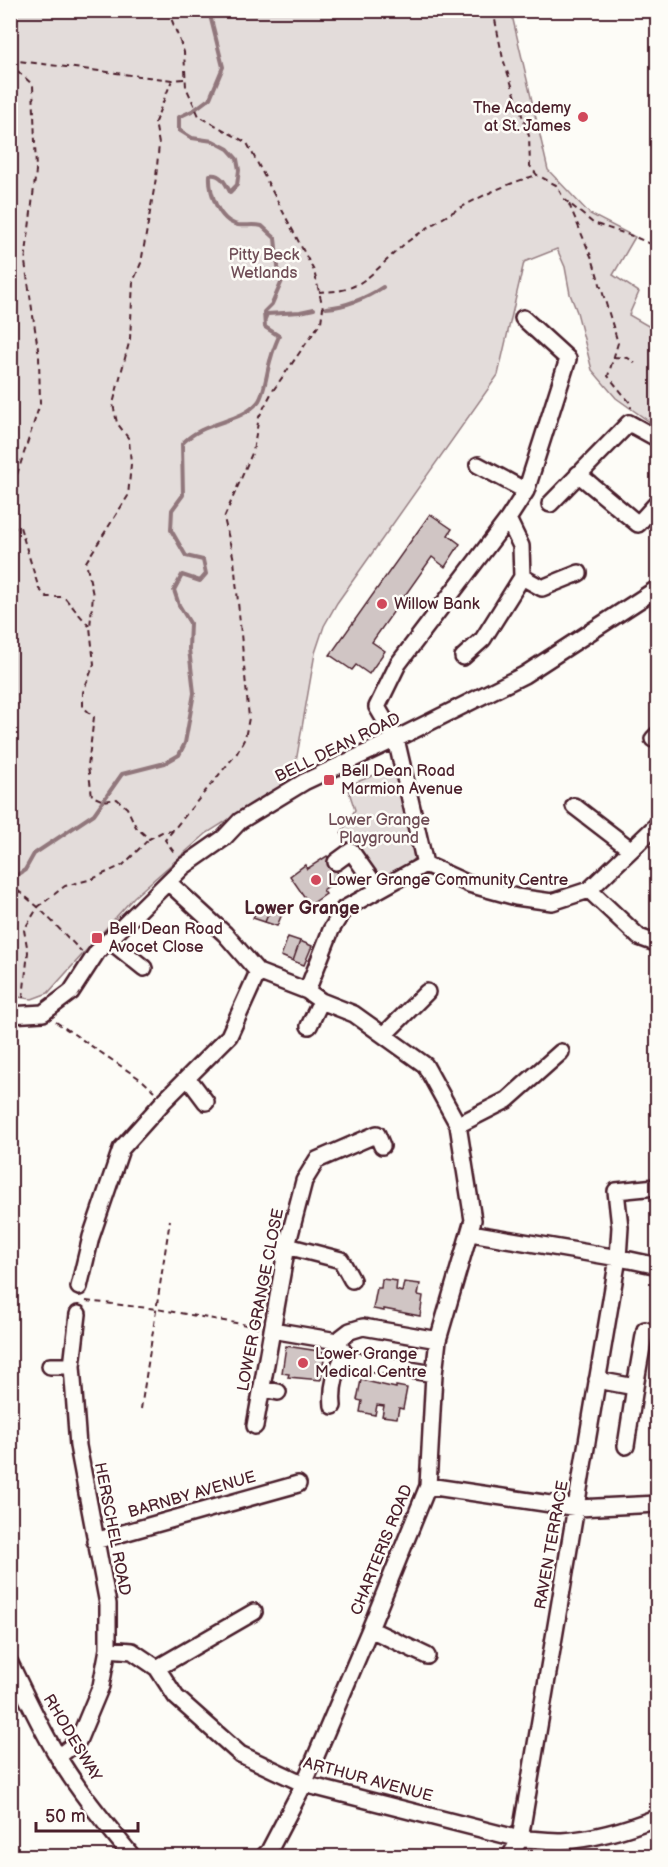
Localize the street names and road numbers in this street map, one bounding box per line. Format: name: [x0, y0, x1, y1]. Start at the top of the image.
street label: BELL DEAN ROAD: [272, 709, 404, 787]
street label: LOWER GRANGE CLOSE: [234, 1207, 288, 1393]
street label: HERSCHEL ROAD: [90, 1461, 134, 1597]
street label: BARNBY AVENUE: [126, 1468, 258, 1522]
street label: RAVEN TERRACE: [531, 1479, 573, 1611]
street label: CHARTERIS ROAD: [347, 1482, 417, 1618]
street label: RHODESWAY: [39, 1691, 106, 1785]
street label: ARTHUR AVENUE: [301, 1754, 435, 1806]

